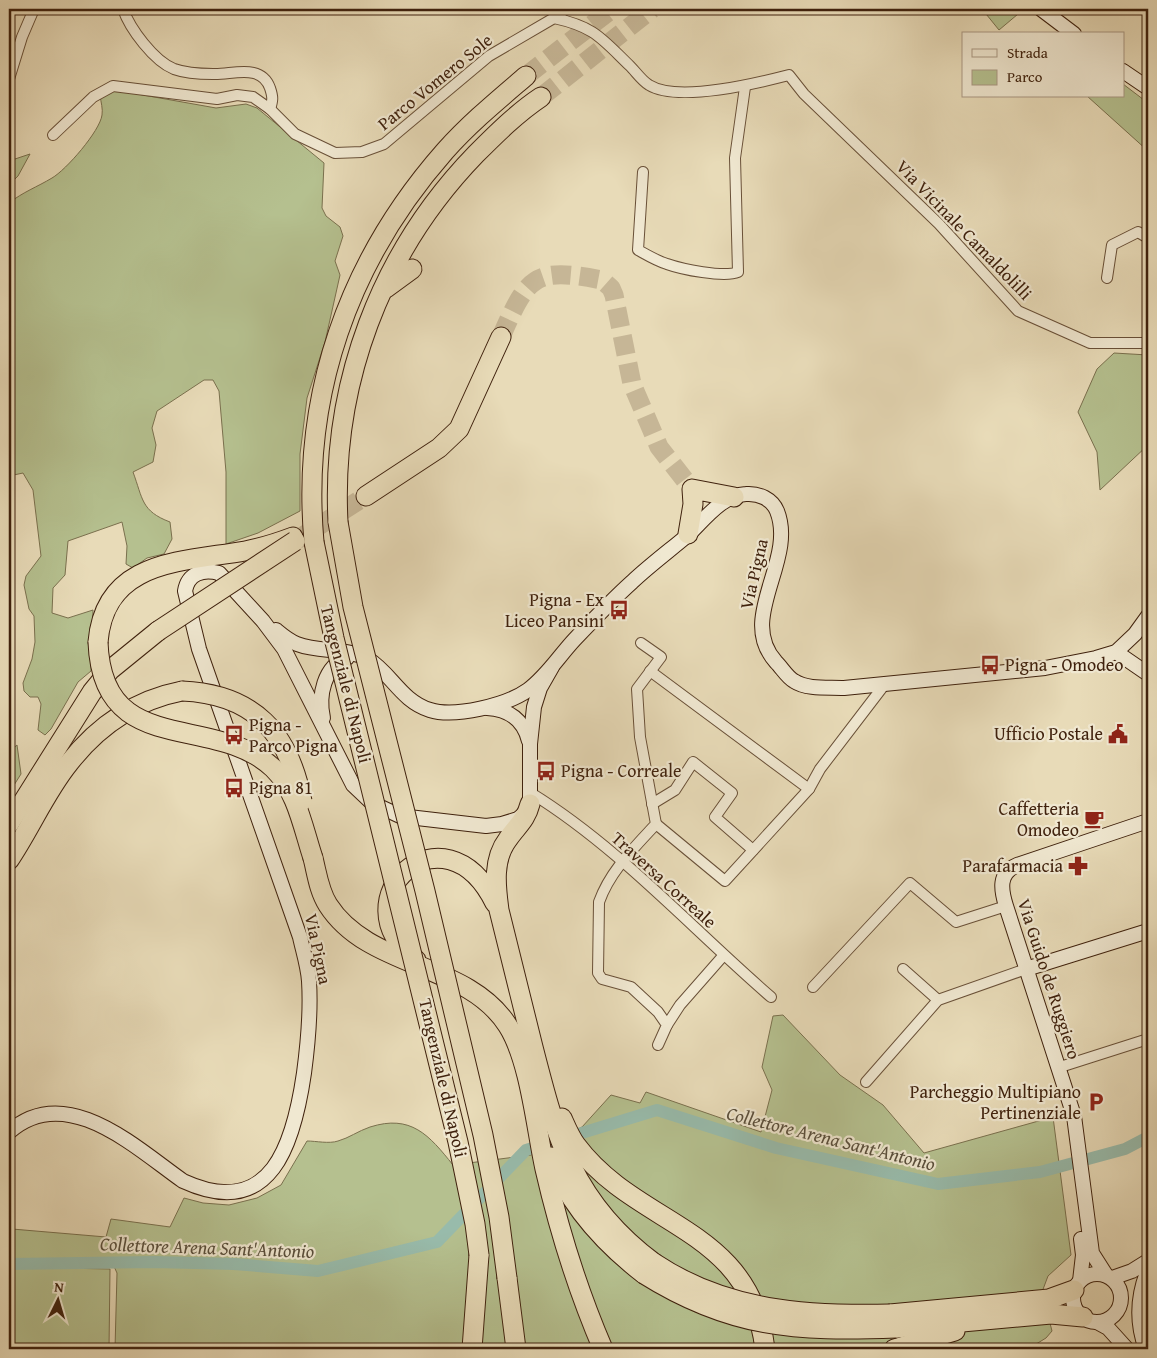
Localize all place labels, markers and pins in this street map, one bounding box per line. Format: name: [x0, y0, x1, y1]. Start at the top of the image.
place label: Pigna - Ex Liceo Pansini: [505, 586, 605, 634]
bus stop icon: Pigna - Ex Liceo Pansini: [608, 599, 630, 621]
place label: Pigna - Omodeo: [1005, 651, 1123, 678]
bus stop icon: Pigna - Omodeo: [979, 654, 1001, 676]
place label: Pigna - Parco Pigna: [249, 711, 338, 759]
place label: Ufficio Postale: [994, 720, 1103, 747]
public building icon: Ufficio Postale: [1107, 723, 1129, 745]
bus stop icon: Pigna - Parco Pigna: [223, 724, 245, 746]
place label: Pigna - Correale: [561, 757, 681, 784]
bus stop icon: Pigna - Correale: [535, 760, 557, 782]
place label: Pigna 81: [249, 774, 313, 801]
bus stop icon: Pigna 81: [223, 777, 245, 799]
place label: Caffetteria Omodeo: [999, 795, 1079, 843]
cafe icon: Caffetteria Omodeo: [1083, 808, 1105, 830]
place label: Parafarmacia: [963, 852, 1063, 879]
pharmacy icon: Parafarmacia: [1067, 855, 1089, 877]
place label: Parcheggio Multipiano Pertinenziale: [910, 1078, 1081, 1126]
parking icon: Parcheggio Multipiano Pertinenziale: [1085, 1091, 1107, 1113]

